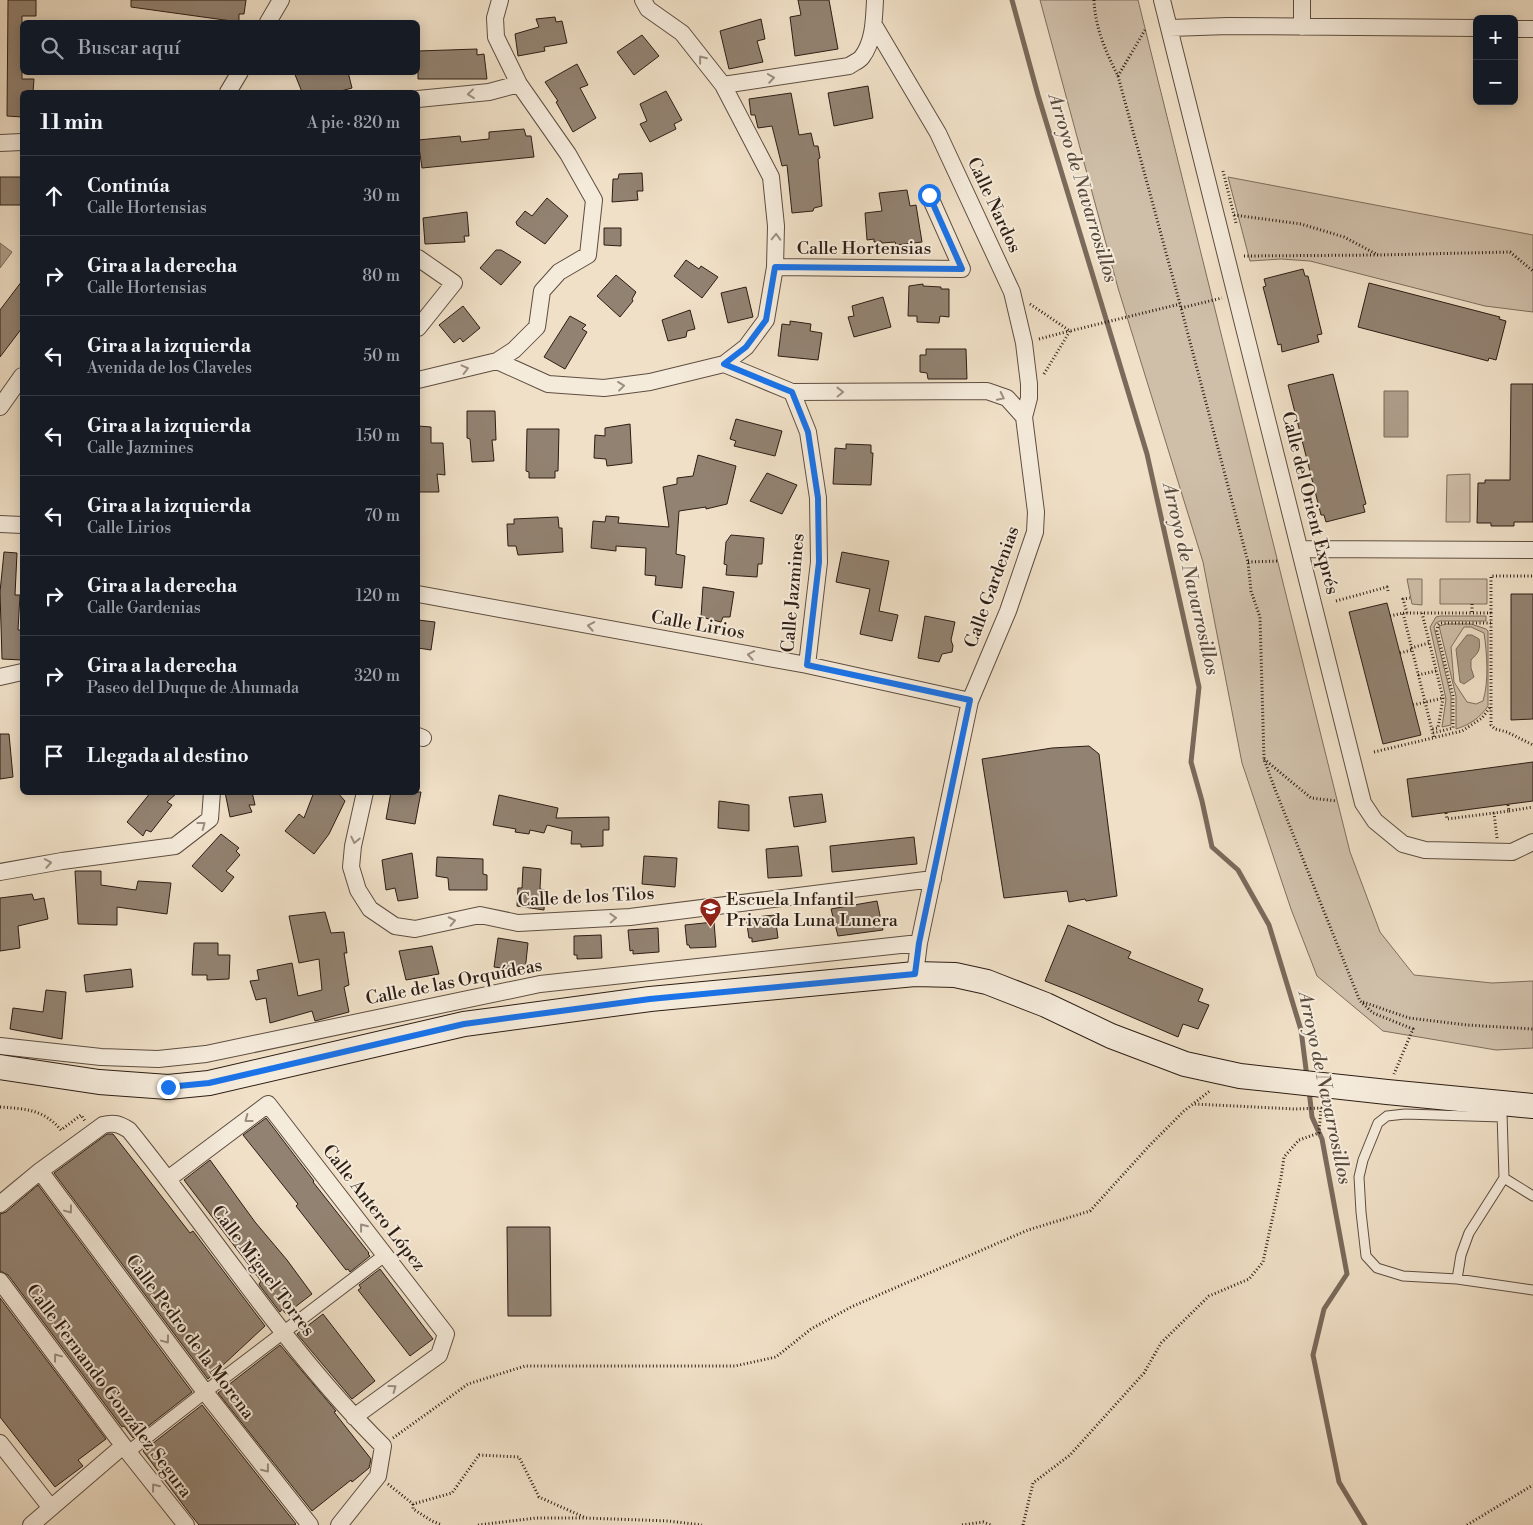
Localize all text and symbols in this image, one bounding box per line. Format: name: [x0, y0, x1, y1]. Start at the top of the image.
map controls: [1473, 15, 1518, 105]
button: +: [1473, 15, 1518, 60]
search box: [20, 20, 420, 75]
icon: search: [38, 34, 66, 62]
text: Buscar aquí: [78, 36, 180, 60]
one-way arrow: [700, 56, 708, 65]
button: −: [1473, 60, 1518, 105]
one-way arrow: [767, 73, 775, 83]
one-way arrow: [467, 88, 475, 99]
water label: Arroyo de Navarrosillos: [1042, 89, 1123, 285]
text: 11 min: [40, 110, 103, 136]
text: A pie · 820 m: [307, 113, 400, 133]
street label: Calle Nardos: [962, 153, 1026, 257]
text: Continúa: [87, 174, 170, 198]
icon: ahead: [40, 182, 68, 210]
route start: [918, 184, 941, 207]
text: 30 m: [363, 186, 400, 206]
text: Calle Hortensias: [87, 198, 207, 218]
one-way arrow: [771, 233, 781, 240]
street label: Calle Hortensias: [797, 237, 931, 260]
text: Gira a la derecha: [87, 254, 237, 278]
icon: right: [40, 262, 68, 290]
text: 80 m: [362, 266, 400, 286]
text: Calle Hortensias: [87, 278, 207, 298]
text: Gira a la izquierda: [87, 334, 251, 358]
icon: left: [40, 342, 68, 370]
text: 50 m: [363, 346, 400, 366]
text: Avenida de los Claveles: [87, 358, 252, 378]
one-way arrow: [461, 364, 469, 375]
one-way arrow: [618, 381, 626, 392]
one-way arrow: [837, 387, 845, 397]
one-way arrow: [996, 391, 1005, 401]
street label: Calle del Orient Exprés: [1276, 409, 1344, 597]
text: Gira a la izquierda: [87, 414, 251, 438]
icon: left: [40, 422, 68, 450]
text: 150 m: [356, 426, 400, 446]
text: Calle Jazmines: [87, 438, 193, 458]
water label: Arroyo de Navarrosillos: [1157, 479, 1225, 677]
text: Gira a la izquierda: [87, 494, 251, 518]
icon: left: [40, 502, 68, 530]
text: 70 m: [364, 506, 400, 526]
text: Calle Lirios: [87, 518, 171, 538]
street label: Calle Gardenias: [959, 523, 1025, 651]
street label: Calle Jazmines: [776, 532, 810, 654]
text: Gira a la derecha: [87, 574, 237, 598]
icon: right: [40, 582, 68, 610]
text: 120 m: [356, 586, 400, 606]
text: Calle Gardenias: [87, 598, 201, 618]
street label: Calle Lirios: [649, 605, 747, 645]
one-way arrow: [587, 621, 596, 631]
one-way arrow: [747, 650, 756, 661]
text: Gira a la derecha: [87, 654, 237, 678]
icon: right: [40, 662, 68, 690]
text: 320 m: [354, 666, 400, 686]
text: Paseo del Duque de Ahumada: [87, 678, 299, 698]
icon: arrive: [40, 742, 68, 770]
text: Llegada al destino: [87, 744, 249, 768]
one-way arrow: [196, 822, 206, 831]
one-way arrow: [350, 836, 361, 845]
one-way arrow: [44, 859, 52, 869]
street label: Calle de los Tilos: [517, 882, 655, 912]
place label: Escuela Infantil Privada Luna Lunera: [726, 888, 899, 932]
school or university icon: Escuela Infantil Privada Luna Lunera: [698, 897, 722, 928]
one-way arrow: [610, 913, 618, 924]
one-way arrow: [448, 916, 457, 927]
street label: Calle de las Orquídeas: [364, 954, 544, 1010]
water label: Arroyo de Navarrosillos: [1292, 988, 1357, 1186]
route end: [157, 1076, 180, 1099]
one-way arrow: [245, 1113, 254, 1121]
street label: Calle Antero López: [317, 1140, 431, 1276]
street label: Calle Miguel Torres: [206, 1201, 320, 1341]
one-way arrow: [64, 1204, 72, 1213]
one-way arrow: [359, 1223, 368, 1232]
street label: Calle Pedro de la Morena: [120, 1250, 260, 1425]
street label: Calle Fernando González Segura: [21, 1280, 197, 1503]
one-way arrow: [161, 1334, 169, 1343]
one-way arrow: [54, 1353, 63, 1363]
one-way arrow: [387, 1385, 397, 1394]
one-way arrow: [260, 1463, 268, 1472]
one-way arrow: [153, 1484, 161, 1493]

